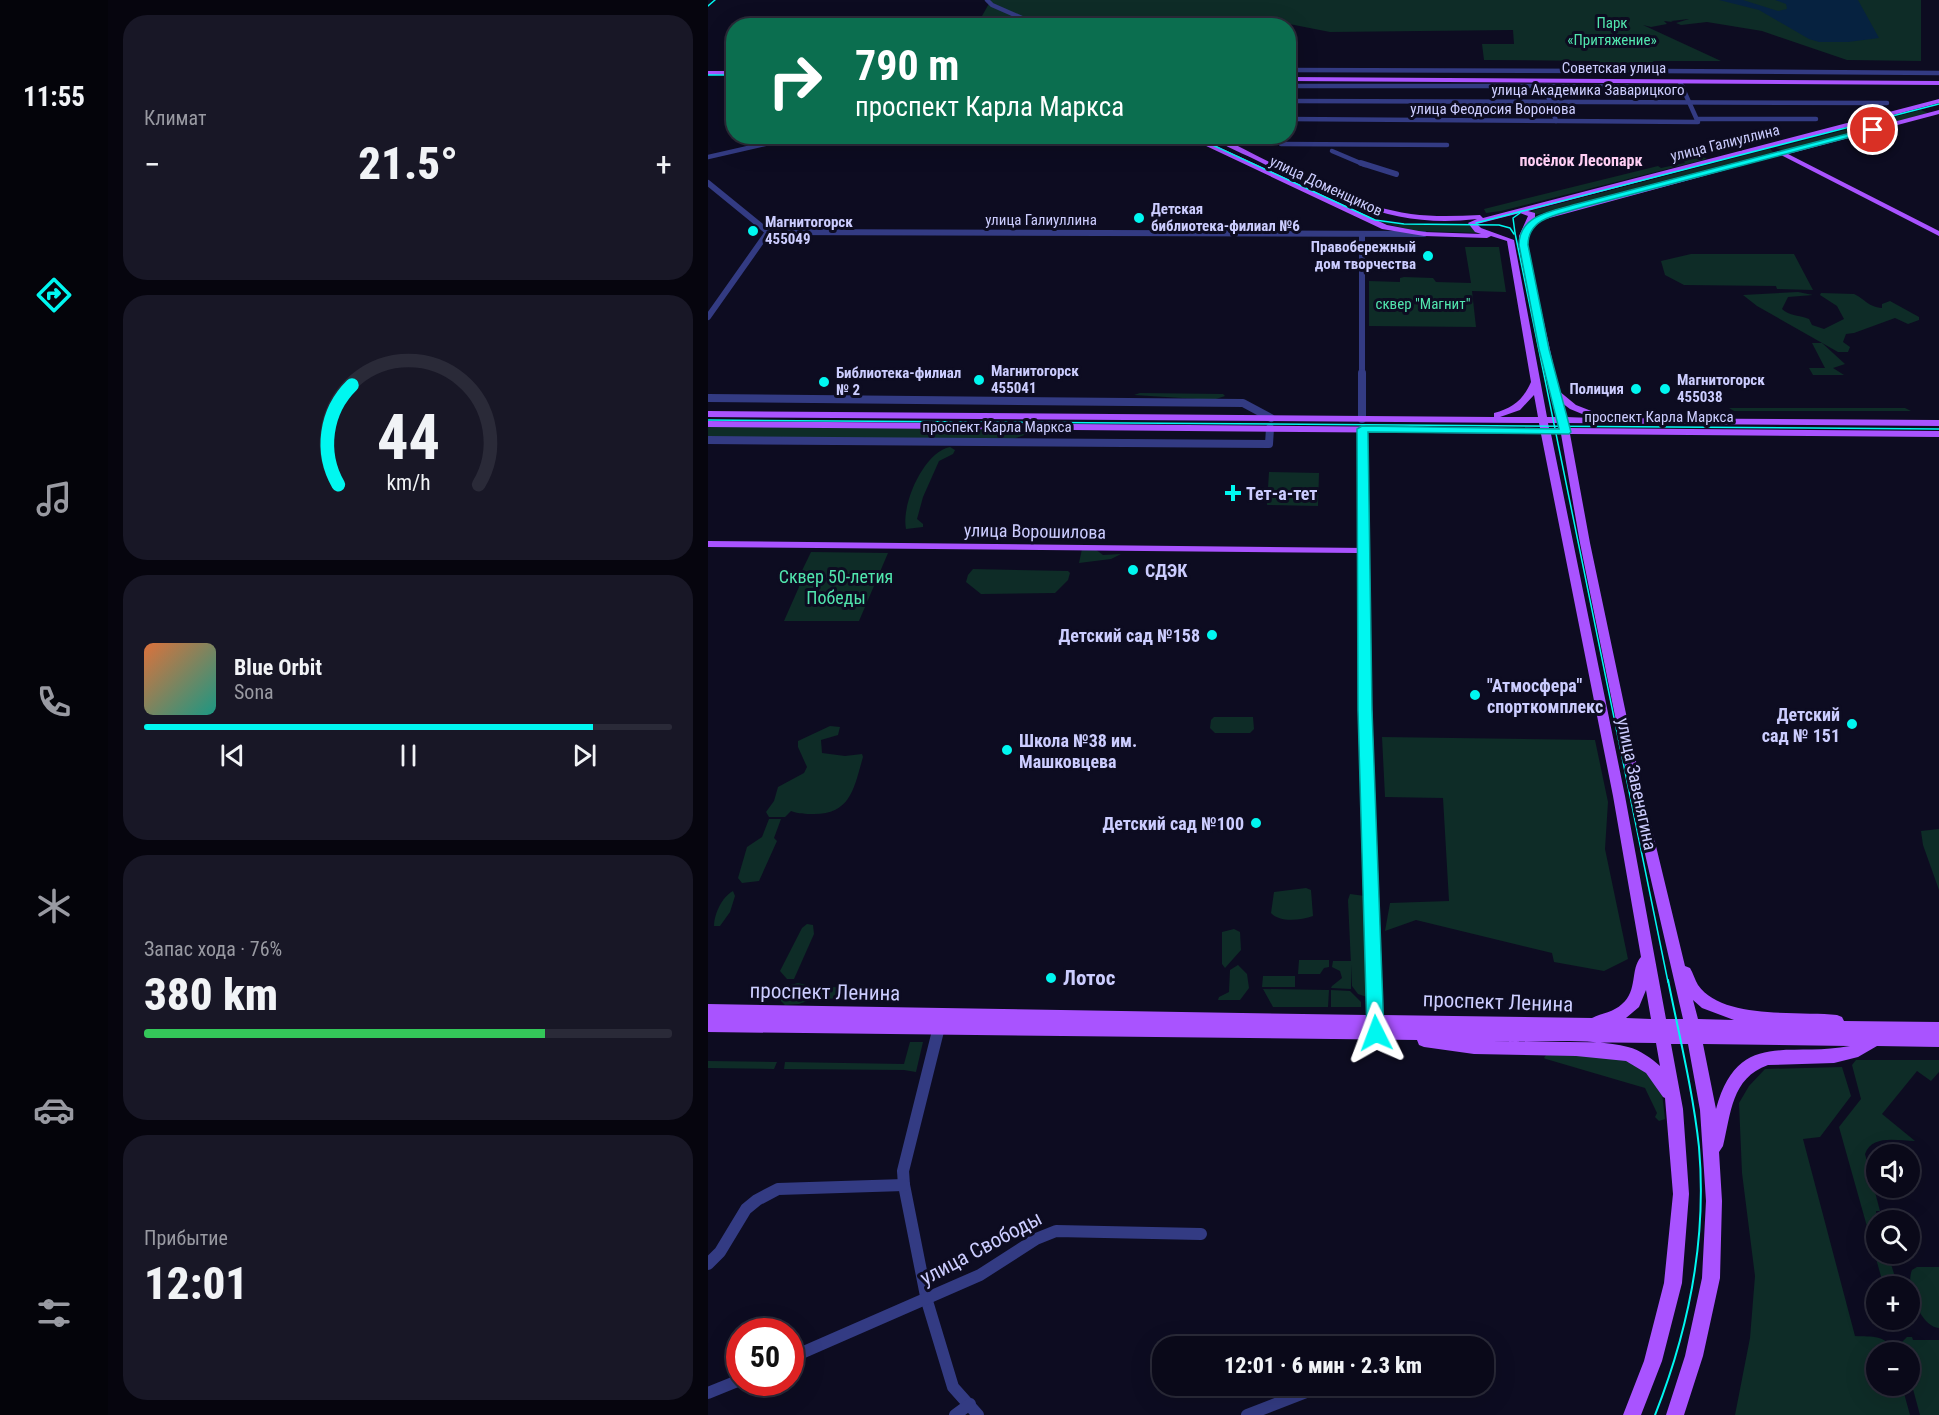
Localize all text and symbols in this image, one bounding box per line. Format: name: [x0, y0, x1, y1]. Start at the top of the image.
park label: Парк «Притяжение»: [1567, 14, 1657, 49]
text: 790 m: [855, 41, 960, 90]
icon: right: [756, 42, 834, 120]
street label: Советская улица: [1562, 59, 1666, 77]
text: 11:55: [23, 81, 85, 113]
street label: улица Академика Заварицкого: [1491, 81, 1685, 99]
text: проспект Карла Маркса: [855, 91, 1124, 123]
street label: улица Феодосия Воронова: [1410, 100, 1576, 118]
pin: [1847, 104, 1898, 155]
text: Климат: [144, 106, 206, 130]
icon: arrive: [1856, 113, 1889, 146]
street label: улица Галиуллина: [1669, 121, 1781, 165]
text: 21.5°: [358, 137, 458, 190]
text: −: [144, 145, 161, 184]
text: +: [656, 145, 672, 184]
district label: посёлок Лесопарк: [1519, 151, 1643, 170]
street label: улица Доменщиков: [1267, 152, 1385, 220]
place label: Детская библиотека-филиал №6: [1151, 200, 1300, 235]
street label: улица Галиуллина: [985, 211, 1097, 229]
marker: Детская библиотека-филиал №6: [1132, 211, 1146, 225]
place label: Магнитогорск 455049: [765, 213, 853, 248]
marker: Магнитогорск 455049: [746, 224, 760, 238]
place label: Правобережный дом творчества: [1311, 238, 1416, 273]
marker: Правобережный дом творчества: [1421, 249, 1435, 263]
icon: directions: [33, 274, 75, 316]
park label: сквер "Магнит": [1375, 295, 1471, 313]
place label: Магнитогорск 455041: [991, 362, 1079, 397]
place label: Библиотека-филиал № 2: [836, 364, 961, 399]
place label: Магнитогорск 455038: [1677, 371, 1765, 406]
marker: Магнитогорск 455041: [972, 373, 986, 387]
marker: Библиотека-филиал № 2: [817, 375, 831, 389]
place label: Полиция: [1569, 380, 1624, 398]
marker: Полиция: [1629, 382, 1643, 396]
marker: Магнитогорск 455038: [1658, 382, 1672, 396]
text: 44: [376, 401, 440, 474]
street label: проспект Карла Маркса: [1584, 408, 1734, 426]
street label: проспект Карла Маркса: [922, 418, 1072, 436]
text: km/h: [386, 470, 430, 495]
icon: music: [33, 478, 75, 520]
place label: Тет-а-тет: [1246, 483, 1317, 504]
marker: Тет-а-тет: [1224, 484, 1242, 502]
street label: улица Ворошилова: [964, 519, 1106, 543]
place label: СДЭК: [1145, 560, 1188, 581]
marker: СДЭК: [1126, 563, 1140, 577]
park label: Сквер 50-летия Победы: [779, 566, 893, 608]
place label: Детский сад №158: [1059, 625, 1200, 646]
marker: Детский сад №158: [1205, 628, 1219, 642]
text: Blue Orbit: [234, 655, 322, 680]
place label: "Атмосфера" спорткомплекс: [1487, 675, 1603, 717]
text: Sona: [234, 680, 274, 704]
icon: phone: [33, 681, 75, 723]
marker: "Атмосфера" спорткомплекс: [1468, 688, 1482, 702]
place label: Детский сад № 151: [1762, 704, 1840, 746]
street label: улица Завенягина: [1613, 716, 1661, 852]
marker: Детский сад № 151: [1845, 717, 1859, 731]
place label: Школа №38 им. Машковцева: [1019, 730, 1137, 772]
icon: previous: [216, 739, 249, 772]
icon: pause: [392, 739, 425, 772]
icon: next: [568, 739, 601, 772]
marker: Школа №38 им. Машковцева: [1000, 743, 1014, 757]
place label: Детский сад №100: [1103, 813, 1244, 834]
marker: Детский сад №100: [1249, 816, 1263, 830]
icon: climate: [33, 885, 75, 927]
text: Запас хода · 76%: [144, 937, 282, 961]
place label: Лотос: [1063, 966, 1116, 990]
text: 380 km: [144, 968, 278, 1021]
marker: Лотос: [1044, 971, 1058, 985]
street label: проспект Ленина: [750, 979, 900, 1005]
street label: проспект Ленина: [1422, 987, 1574, 1017]
position arrow: [1344, 1001, 1408, 1065]
icon: car: [33, 1089, 75, 1131]
map controls: [1866, 1144, 1920, 1396]
button: sound: [1866, 1144, 1920, 1198]
street label: улица Свободы: [916, 1206, 1046, 1290]
button: search: [1866, 1210, 1920, 1264]
text: Прибытие: [144, 1226, 228, 1250]
text: 12:01: [144, 1257, 248, 1310]
button: +: [1866, 1276, 1920, 1330]
icon: filters: [33, 1292, 75, 1334]
speed limit sign: 50: [726, 1318, 804, 1396]
button: −: [1866, 1342, 1920, 1396]
text: 12:01 · 6 мин · 2.3 km: [1224, 1353, 1422, 1378]

